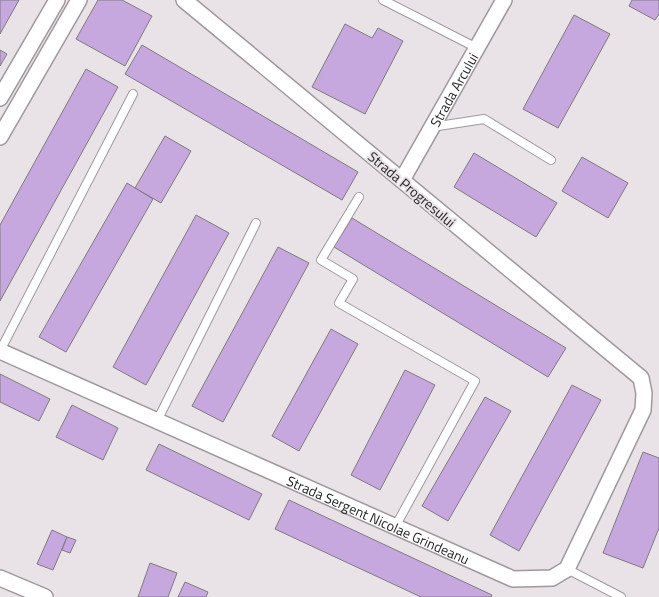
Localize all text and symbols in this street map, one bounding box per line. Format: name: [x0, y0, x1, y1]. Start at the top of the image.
street label: Strada Arcului: [424, 49, 483, 130]
street label: Strada Progresului: [364, 146, 460, 232]
street label: Strada Sergent Nicolae Grindeanu: [284, 469, 473, 569]

